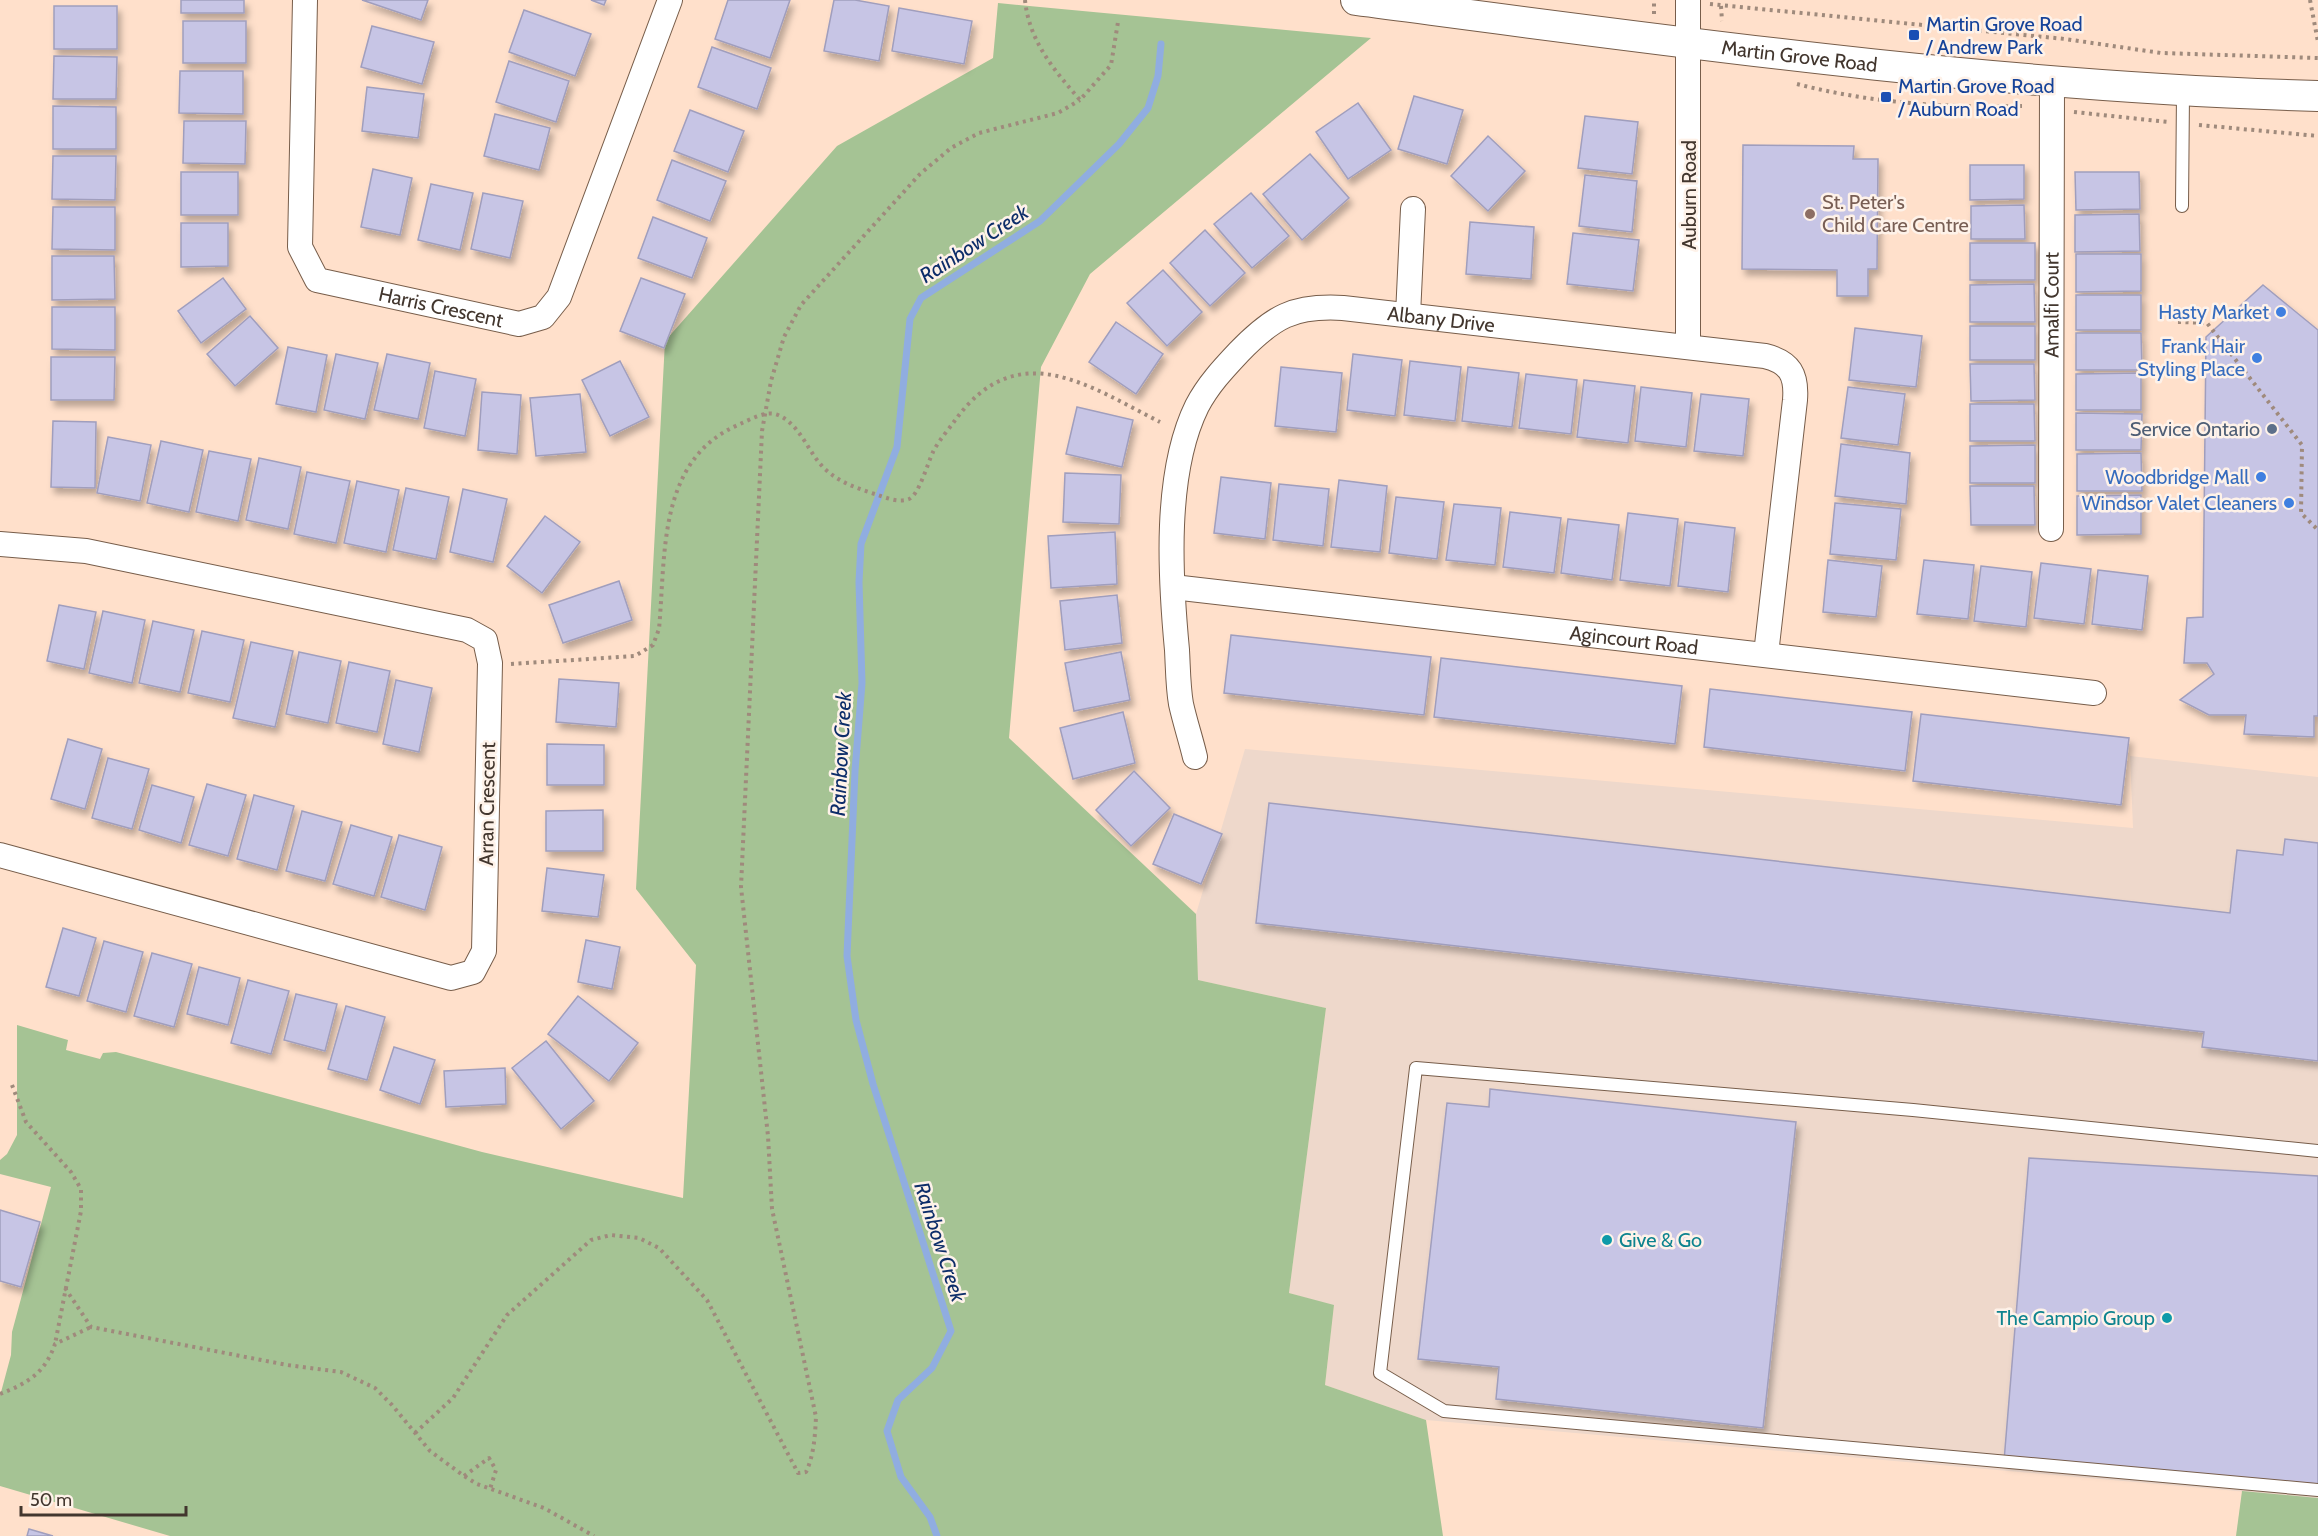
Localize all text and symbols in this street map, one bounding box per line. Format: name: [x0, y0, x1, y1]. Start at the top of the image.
place label: Martin Grove Road / Andrew Park: [1925, 12, 2083, 59]
marker: Martin Grove Road / Andrew Park: [1907, 28, 1921, 42]
street label: Martin Grove Road: [1720, 35, 1879, 77]
place label: Martin Grove Road / Auburn Road: [1897, 74, 2055, 121]
marker: Martin Grove Road / Auburn Road: [1879, 90, 1893, 104]
street label: Auburn Road: [1677, 140, 1701, 250]
place label: St. Peter's Child Care Centre: [1822, 190, 1969, 237]
water label: Rainbow Creek: [915, 199, 1034, 288]
marker: St. Peter's Child Care Centre: [1803, 207, 1817, 221]
street label: Amalfi Court: [2039, 252, 2064, 358]
street label: Harris Crescent: [376, 282, 506, 332]
place label: Hasty Market: [2158, 300, 2269, 324]
street label: Albany Drive: [1386, 301, 1496, 337]
marker: Hasty Market: [2274, 305, 2288, 319]
place label: Frank Hair Styling Place: [2137, 334, 2246, 381]
marker: Frank Hair Styling Place: [2250, 351, 2264, 365]
place label: Service Ontario: [2130, 417, 2260, 441]
marker: Service Ontario: [2265, 422, 2279, 436]
place label: Woodbridge Mall: [2105, 465, 2249, 489]
marker: Woodbridge Mall: [2254, 470, 2268, 484]
place label: Windsor Valet Cleaners: [2082, 491, 2277, 515]
marker: Windsor Valet Cleaners: [2282, 496, 2296, 510]
street label: Agincourt Road: [1568, 621, 1700, 659]
water label: Rainbow Creek: [825, 690, 856, 817]
street label: Arran Crescent: [474, 742, 500, 866]
water label: Rainbow Creek: [909, 1179, 972, 1306]
place label: Give & Go: [1619, 1228, 1702, 1252]
marker: Give & Go: [1600, 1233, 1614, 1247]
place label: The Campio Group: [1997, 1306, 2155, 1330]
marker: The Campio Group: [2160, 1311, 2174, 1325]
scale bar: [21, 1479, 186, 1517]
text: 50 m: [30, 1489, 72, 1511]

